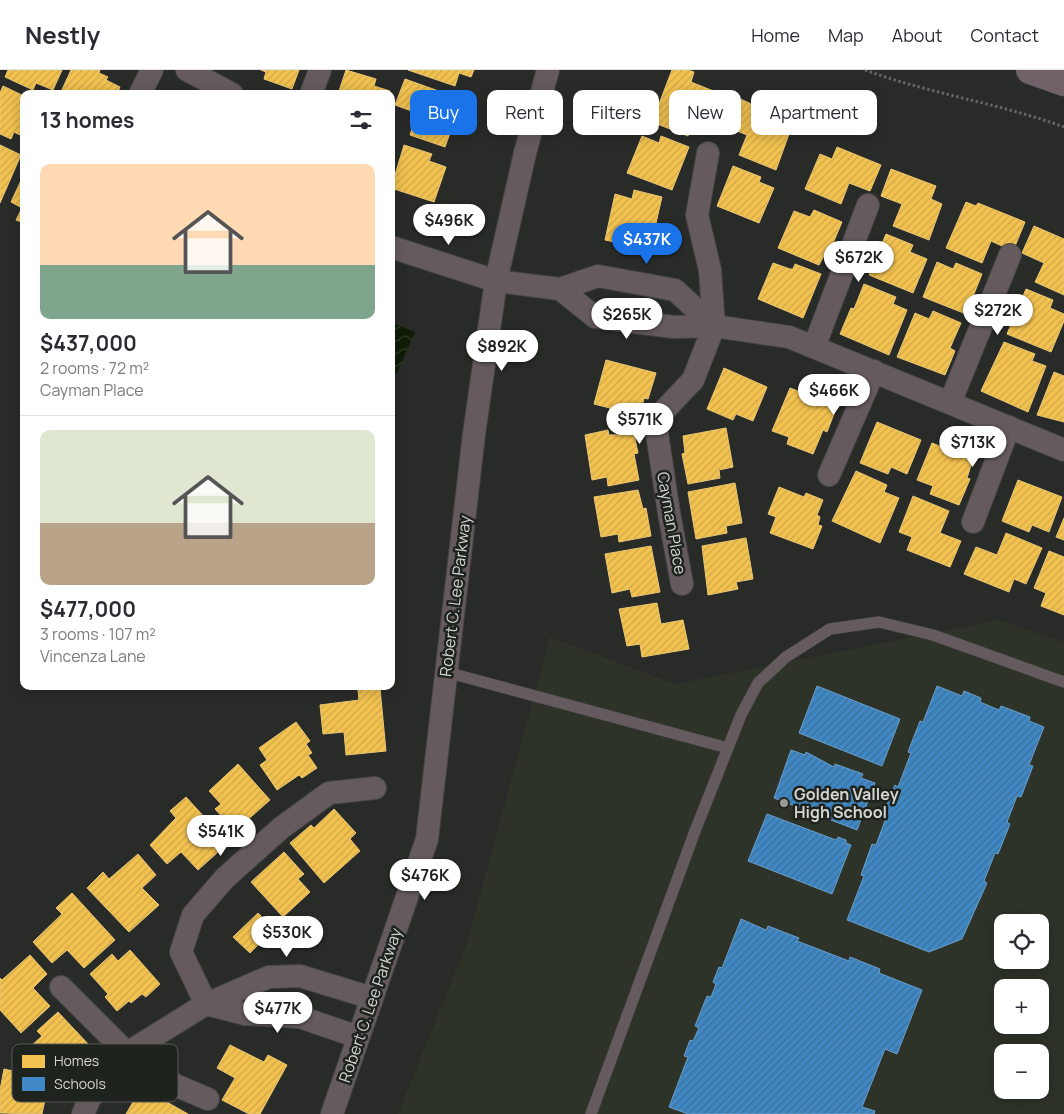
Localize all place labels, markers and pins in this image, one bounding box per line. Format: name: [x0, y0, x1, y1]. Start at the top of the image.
pin: $496K: [414, 204, 484, 246]
pin: $437K: [612, 222, 682, 265]
pin: $672K: [824, 240, 894, 283]
pin: $272K: [963, 294, 1033, 336]
pin: $265K: [592, 298, 662, 340]
pin: $892K: [467, 330, 537, 372]
pin: $466K: [799, 374, 869, 416]
pin: $571K: [605, 402, 675, 445]
pin: $713K: [938, 426, 1008, 468]
place label: Golden Valley High School: [794, 783, 899, 823]
marker: Golden Valley High School: [778, 797, 790, 809]
pin: $541K: [186, 814, 256, 857]
pin: $476K: [390, 858, 460, 901]
pin: $530K: [252, 916, 322, 958]
pin: $477K: [243, 992, 313, 1034]

